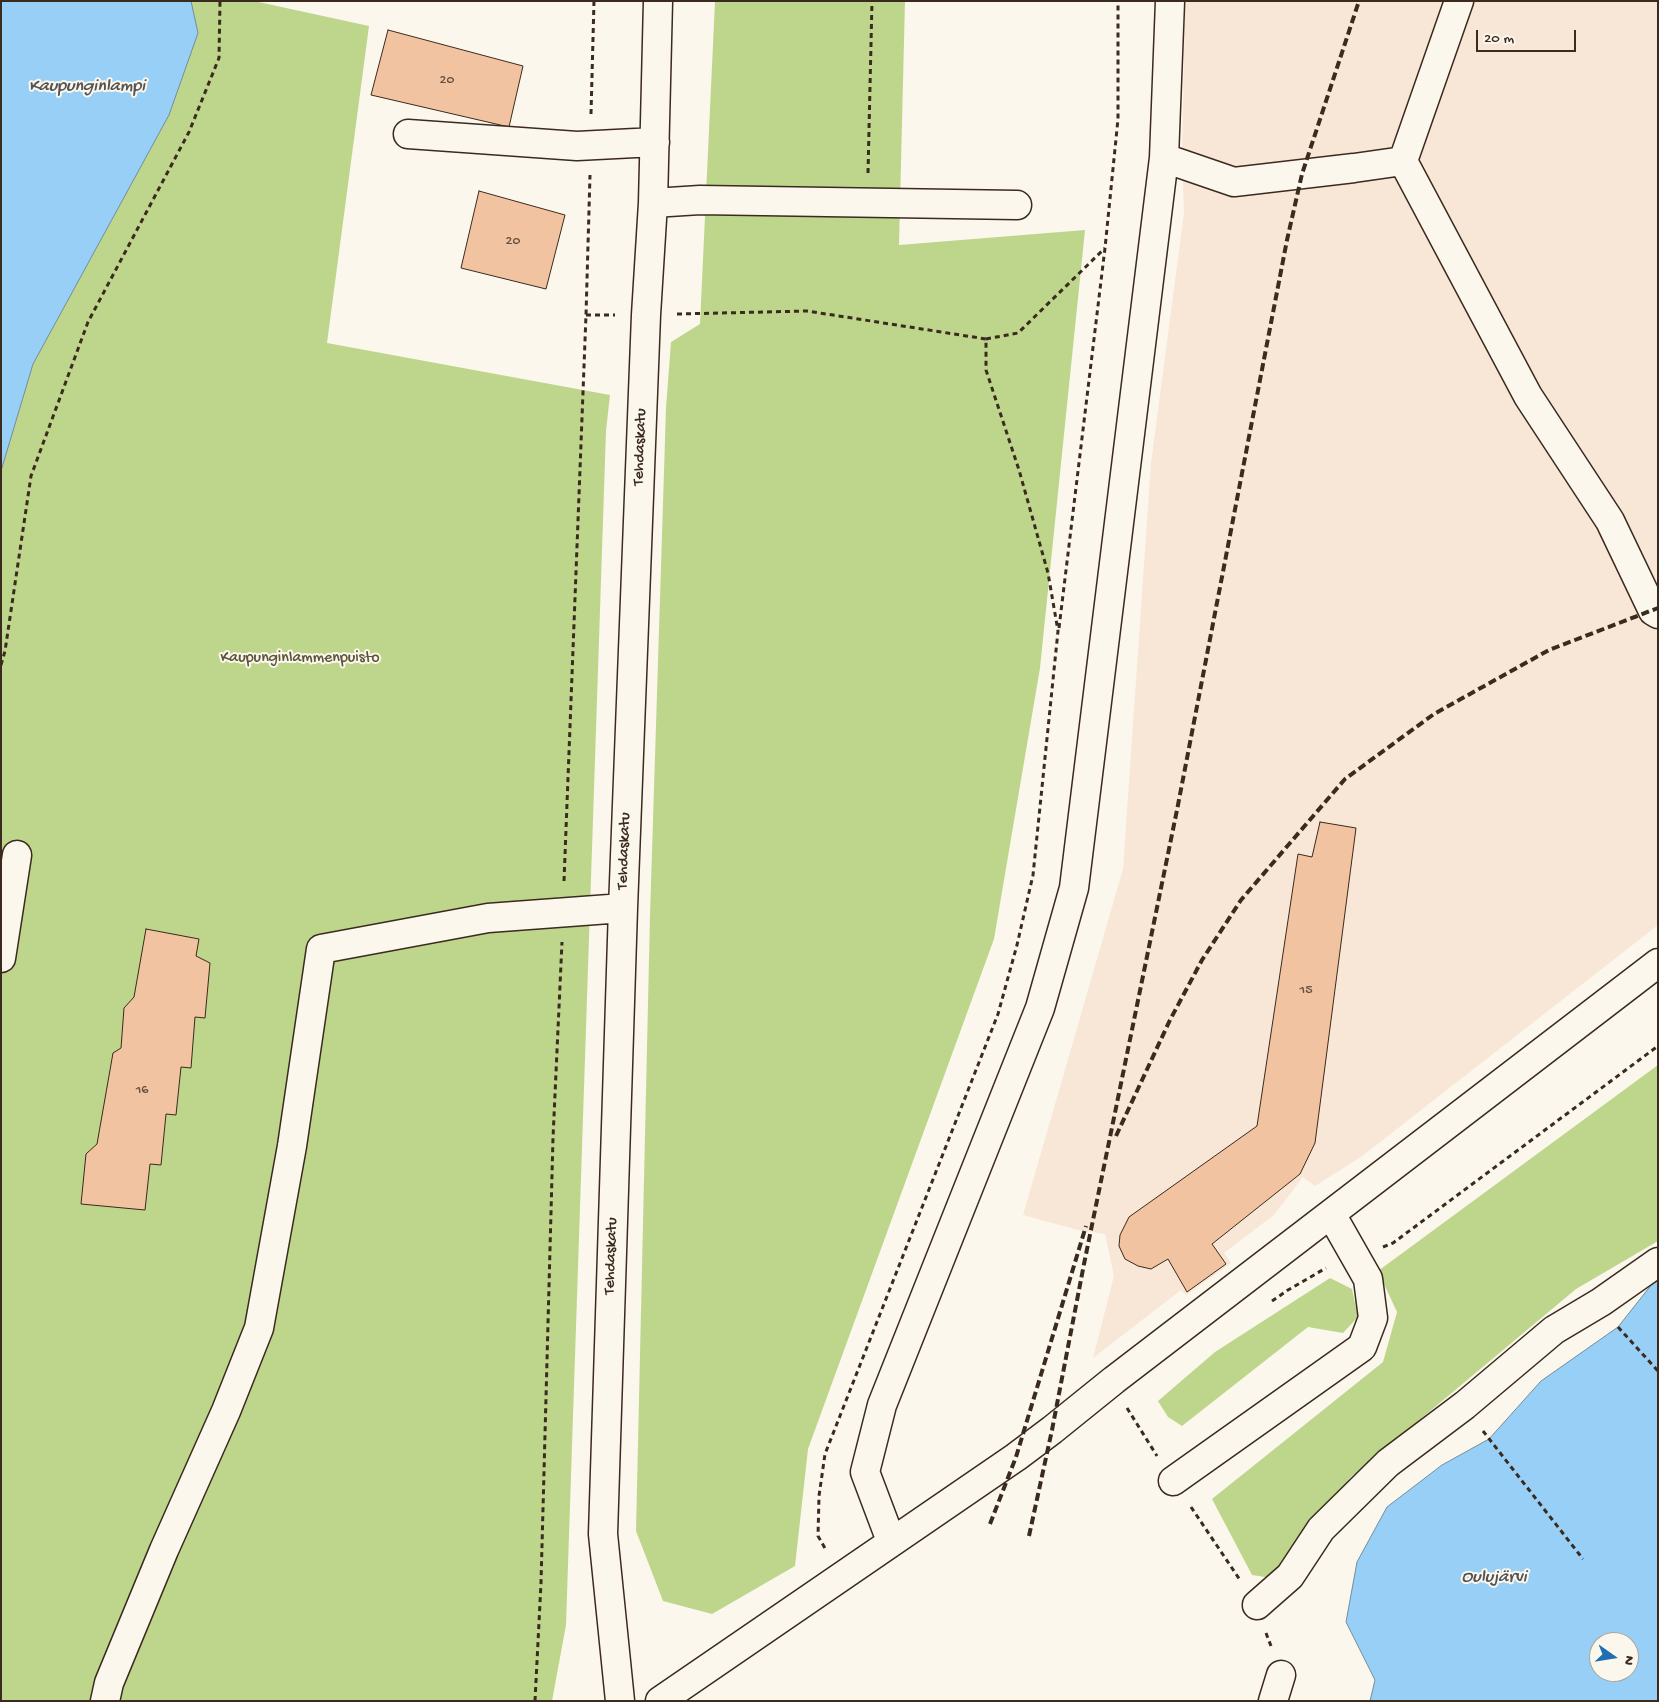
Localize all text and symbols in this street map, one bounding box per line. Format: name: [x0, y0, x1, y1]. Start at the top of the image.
scale bar: [1479, 20, 1579, 52]
text: 20 m: [1484, 30, 1514, 48]
house number: 20: [440, 73, 454, 89]
water label: Kaupunginlampi: [29, 76, 145, 98]
house number: 20: [506, 234, 520, 250]
street label: Tehdaskatu: [630, 408, 652, 486]
park label: Kaupunginlammenpuisto: [221, 649, 379, 669]
street label: Tehdaskatu: [614, 812, 636, 890]
house number: 15: [1299, 983, 1313, 999]
house number: 16: [136, 1083, 148, 1099]
street label: Tehdaskatu: [601, 1217, 623, 1295]
water label: Oulujärvi: [1461, 1567, 1527, 1589]
north arrow: [1589, 1632, 1639, 1682]
text: N: [1619, 1654, 1637, 1667]

